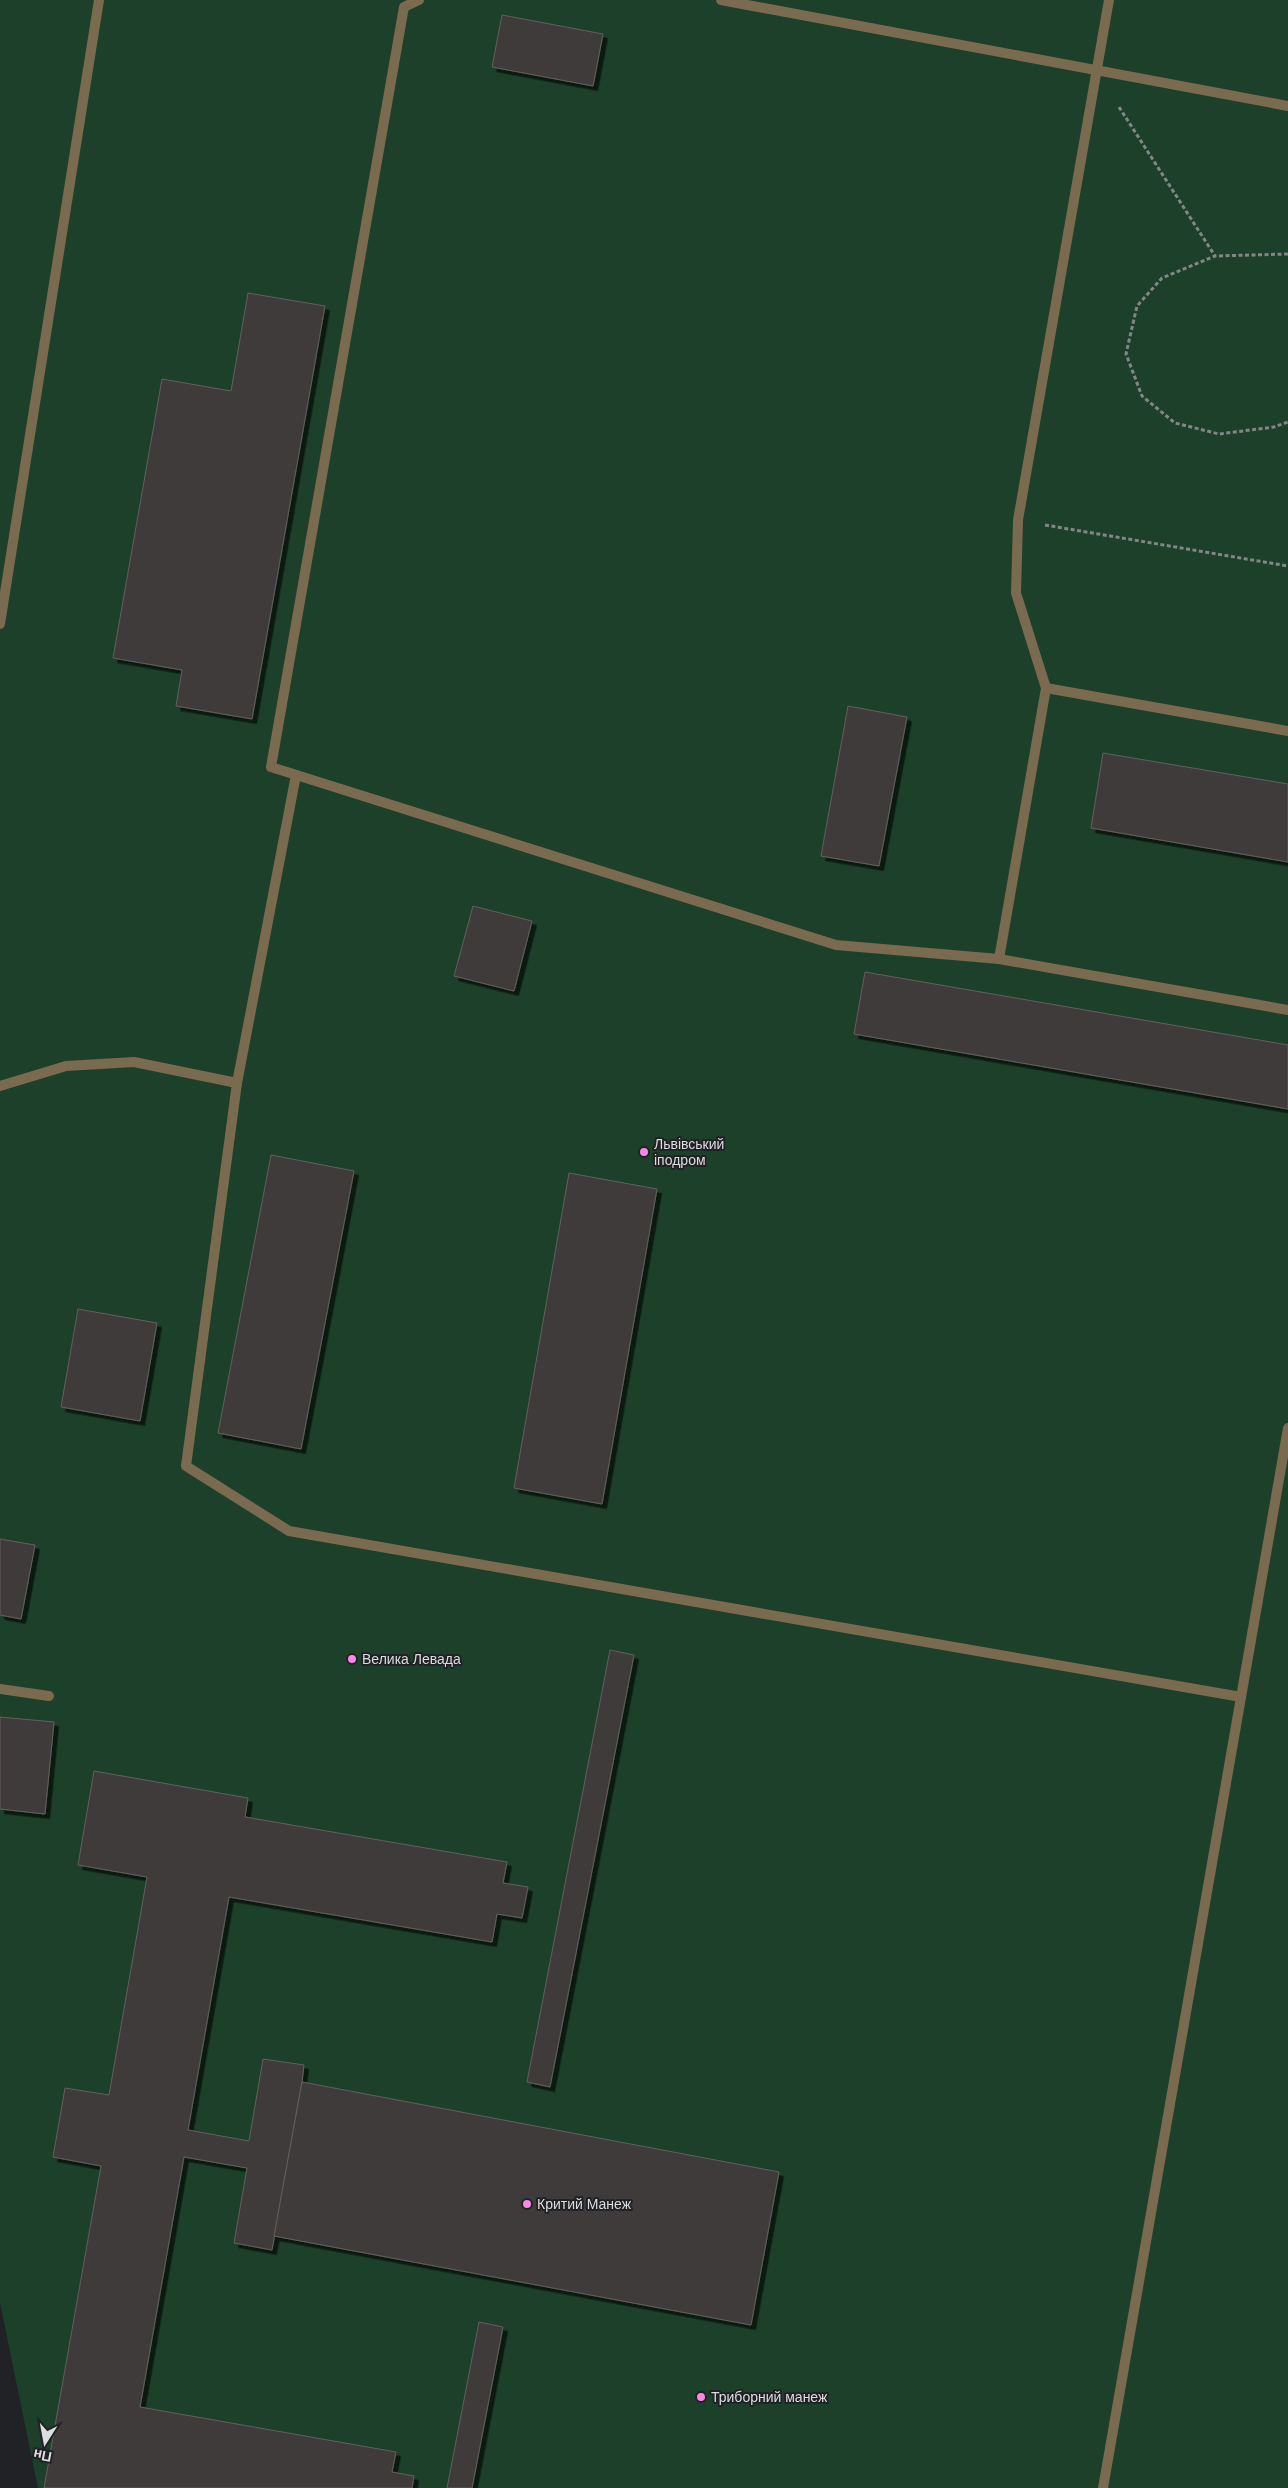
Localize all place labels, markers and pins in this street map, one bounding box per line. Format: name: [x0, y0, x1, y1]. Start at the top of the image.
place label: Львівський іподром: [654, 1136, 724, 1168]
marker: Львівський іподром: [638, 1146, 650, 1158]
place label: Велика Левада: [362, 1651, 461, 1667]
marker: Велика Левада: [346, 1653, 358, 1665]
place label: Критий Манеж: [537, 2196, 632, 2212]
marker: Критий Манеж: [521, 2198, 533, 2210]
place label: Триборний манеж: [711, 2389, 828, 2405]
marker: Триборний манеж: [695, 2391, 707, 2403]

